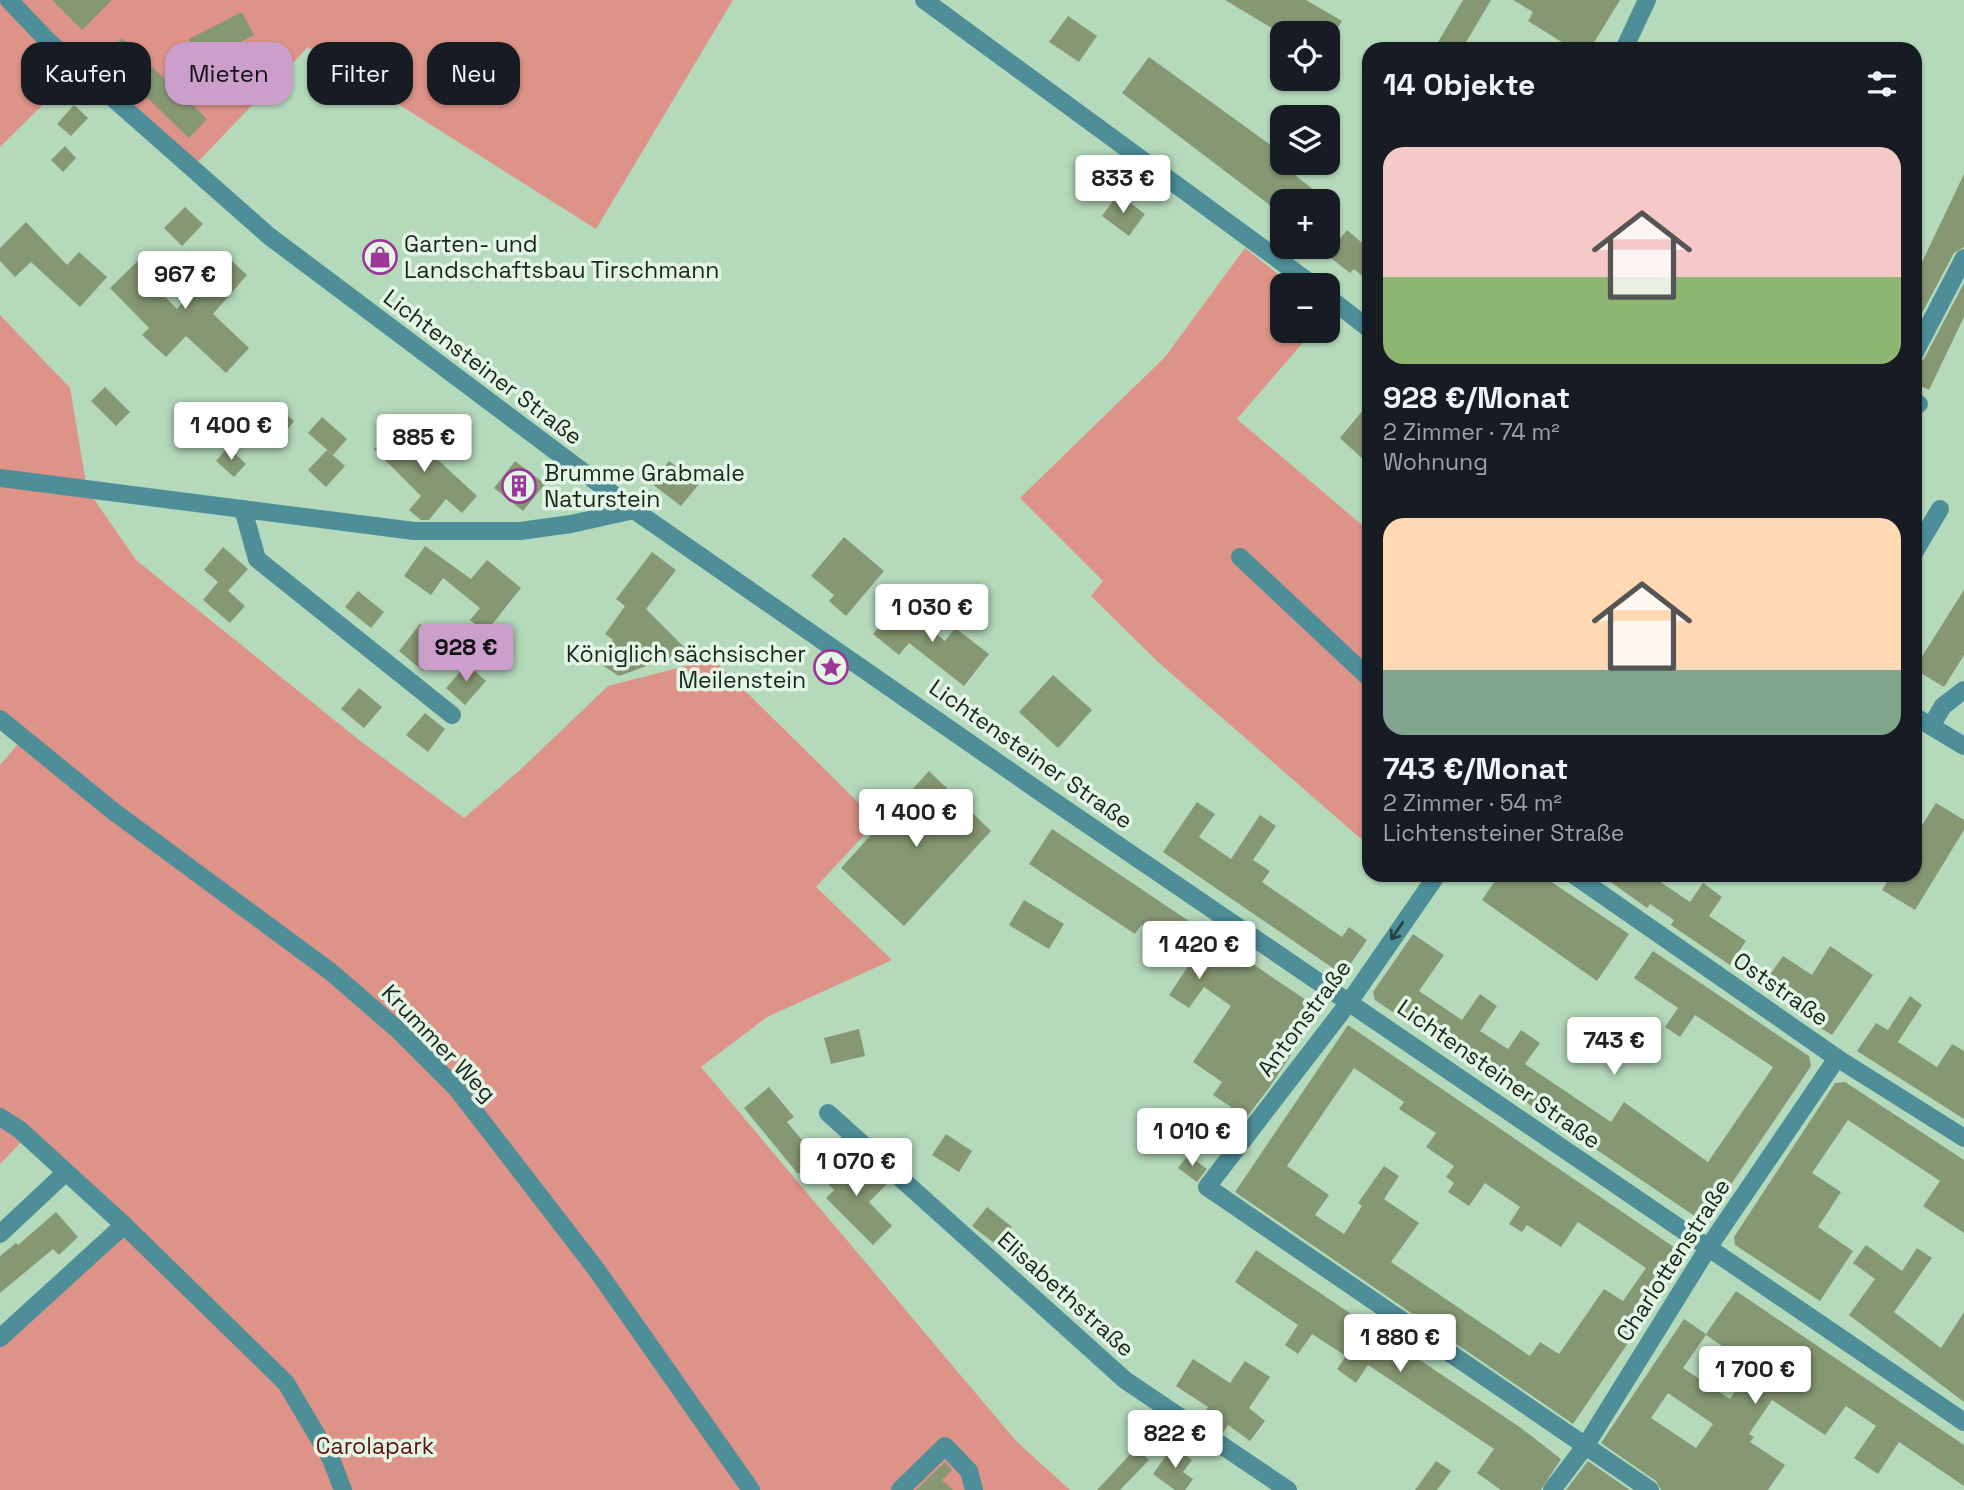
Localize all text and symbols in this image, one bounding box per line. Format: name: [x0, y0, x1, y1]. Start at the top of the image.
map controls: [1270, 21, 1340, 343]
button: locate: [1270, 21, 1340, 91]
chip: Kaufen: [21, 42, 151, 105]
chip: Mieten: [165, 42, 293, 105]
chip: Filter: [307, 42, 413, 105]
chip: Neu: [427, 42, 520, 105]
text: 14 Objekte: [1383, 65, 1535, 104]
icon: filters: [1863, 65, 1901, 103]
button: layers: [1270, 105, 1340, 175]
pin: 833 €: [1074, 156, 1172, 215]
text: 833 €: [1091, 163, 1155, 193]
button: +: [1270, 189, 1340, 259]
icon: home: [1579, 192, 1705, 318]
place label: Garten- und Landschaftsbau Tirschmann: [404, 229, 719, 285]
shop icon: Garten- und Landschaftsbau Tirschmann: [361, 238, 399, 276]
pin: 967 €: [136, 252, 234, 311]
text: 967 €: [154, 259, 216, 289]
button: −: [1270, 273, 1340, 343]
street label: Lichtensteiner Straße: [378, 282, 588, 452]
text: 928 €/Monat: [1383, 378, 1570, 417]
pin: 1 400 €: [166, 402, 296, 462]
text: 1 400 €: [190, 410, 272, 440]
pin: 885 €: [375, 414, 473, 474]
text: 2 Zimmer · 74 m²: [1383, 417, 1560, 447]
text: 885 €: [393, 422, 455, 452]
text: Wohnung: [1383, 447, 1488, 477]
place label: Brumme Grabmale Naturstein: [544, 458, 745, 514]
building icon: Brumme Grabmale Naturstein: [500, 467, 538, 505]
icon: home: [1579, 563, 1705, 689]
pin: 1 030 €: [867, 584, 997, 644]
text: 1 030 €: [891, 592, 973, 622]
pin: 928 €: [417, 624, 515, 684]
text: 928 €: [434, 632, 498, 662]
place label: Königlich sächsischer Meilenstein: [566, 639, 806, 695]
place icon: Königlich sächsischer Meilenstein: [812, 648, 850, 686]
street label: Lichtensteiner Straße: [924, 672, 1138, 836]
text: 743 €/Monat: [1383, 749, 1568, 788]
text: 2 Zimmer · 54 m²: [1383, 788, 1562, 818]
pin: 1 400 €: [851, 790, 981, 849]
text: 1 400 €: [875, 797, 957, 827]
text: Lichtensteiner Straße: [1383, 818, 1624, 848]
one-way arrow: [1390, 921, 1404, 940]
pin: 1 420 €: [1134, 922, 1264, 981]
text: 1 420 €: [1159, 929, 1239, 959]
street label: Oststraße: [1727, 945, 1835, 1033]
street label: Antonstraße: [1250, 954, 1358, 1082]
street label: Krummer Weg: [375, 978, 503, 1108]
street label: Lichtensteiner Straße: [1392, 992, 1606, 1156]
pin: 743 €: [1565, 1018, 1663, 1077]
text: 743 €: [1583, 1025, 1645, 1055]
pin: 1 010 €: [1127, 1108, 1257, 1168]
text: 1 010 €: [1153, 1116, 1231, 1146]
pin: 1 070 €: [791, 1138, 921, 1198]
text: 1 070 €: [816, 1146, 896, 1176]
street label: Charlottenstraße: [1609, 1173, 1737, 1347]
street label: Elisabethstraße: [991, 1225, 1141, 1363]
pin: 1 880 €: [1335, 1314, 1465, 1374]
text: 1 880 €: [1360, 1322, 1440, 1352]
pin: 1 700 €: [1690, 1346, 1820, 1406]
text: 1 700 €: [1715, 1354, 1795, 1384]
pin: 822 €: [1126, 1410, 1224, 1470]
text: 822 €: [1144, 1418, 1206, 1448]
park label: Carolapark: [316, 1431, 434, 1461]

